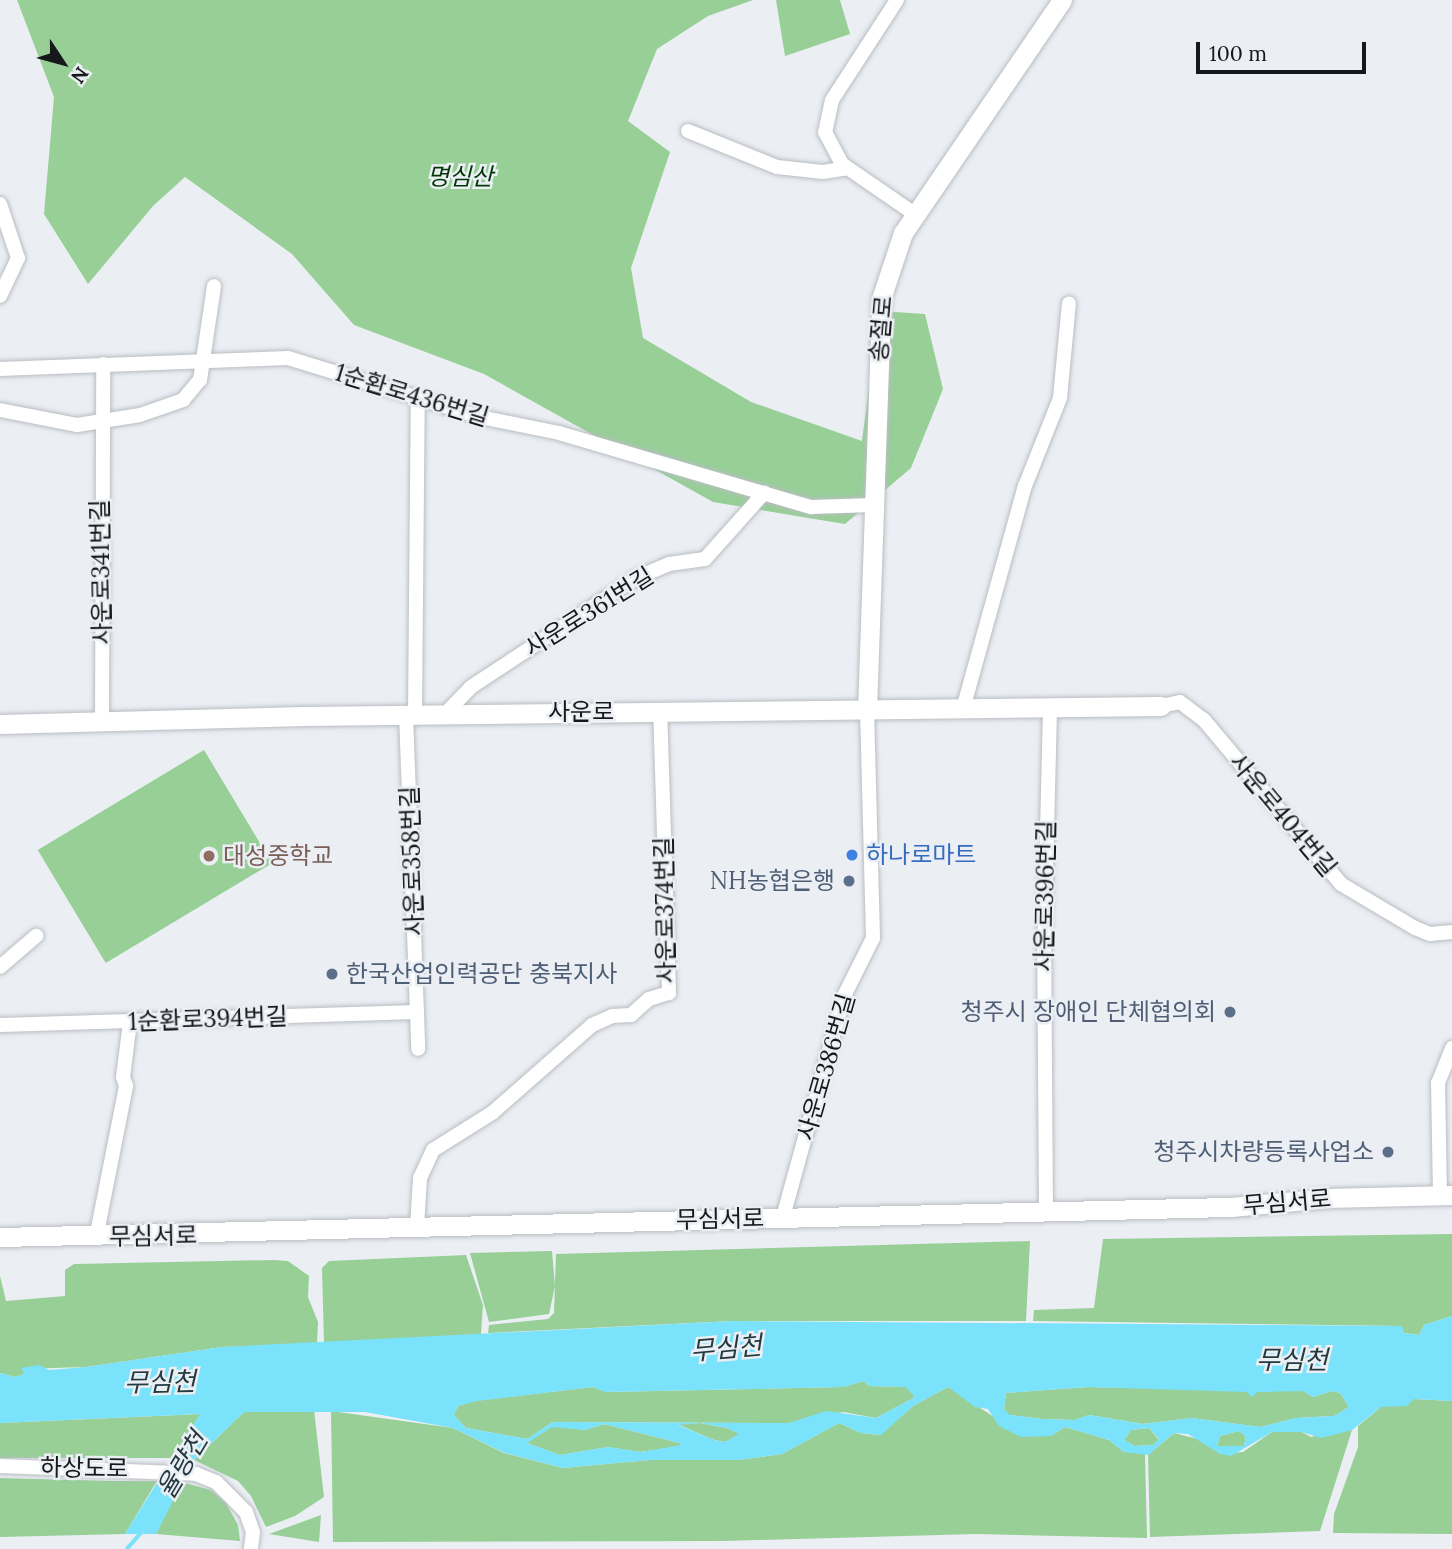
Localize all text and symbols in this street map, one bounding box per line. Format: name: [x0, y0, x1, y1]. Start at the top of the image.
north arrow: [28, 28, 98, 98]
scale bar: [1200, 28, 1370, 72]
text: 100 m: [1209, 40, 1267, 67]
text: N: [66, 62, 94, 88]
park label: 명심산: [427, 163, 493, 191]
street label: 송절로: [864, 295, 898, 363]
street label: 1순환로436번길: [332, 358, 492, 432]
street label: 사운로341번길: [85, 499, 117, 645]
street label: 사운로361번길: [519, 561, 659, 663]
street label: 사운로: [548, 698, 614, 726]
street label: 사운로404번길: [1223, 748, 1343, 882]
street label: 사운로358번길: [395, 785, 429, 937]
street label: 사운로396번길: [1029, 820, 1061, 972]
street label: 사운로374번길: [649, 836, 681, 984]
place label: 하나로마트: [866, 841, 976, 869]
place label: 대성중학교: [223, 842, 333, 870]
marker: 하나로마트: [844, 847, 860, 863]
marker: 대성중학교: [201, 848, 217, 864]
place label: NH농협은행: [710, 867, 835, 895]
marker: NH농협은행: [841, 873, 857, 889]
place label: 한국산업인력공단 충북지사: [346, 960, 617, 988]
marker: 한국산업인력공단 충북지사: [324, 966, 340, 982]
street label: 사운로386번길: [791, 990, 861, 1144]
place label: 청주시 장애인 단체협의회: [960, 998, 1216, 1026]
street label: 1순환로394번길: [128, 1002, 288, 1036]
marker: 청주시 장애인 단체협의회: [1222, 1004, 1238, 1020]
place label: 청주시차량등록사업소: [1153, 1138, 1374, 1166]
marker: 청주시차량등록사업소: [1380, 1144, 1396, 1160]
street label: 무심서로: [1242, 1184, 1332, 1220]
street label: 무심서로: [676, 1204, 764, 1234]
street label: 무심서로: [109, 1221, 197, 1251]
water label: 무심천: [689, 1329, 763, 1367]
water label: 무심천: [1256, 1344, 1328, 1376]
water label: 무심천: [124, 1366, 196, 1398]
water label: 율량천: [150, 1426, 214, 1504]
street label: 하상도로: [40, 1453, 128, 1483]

